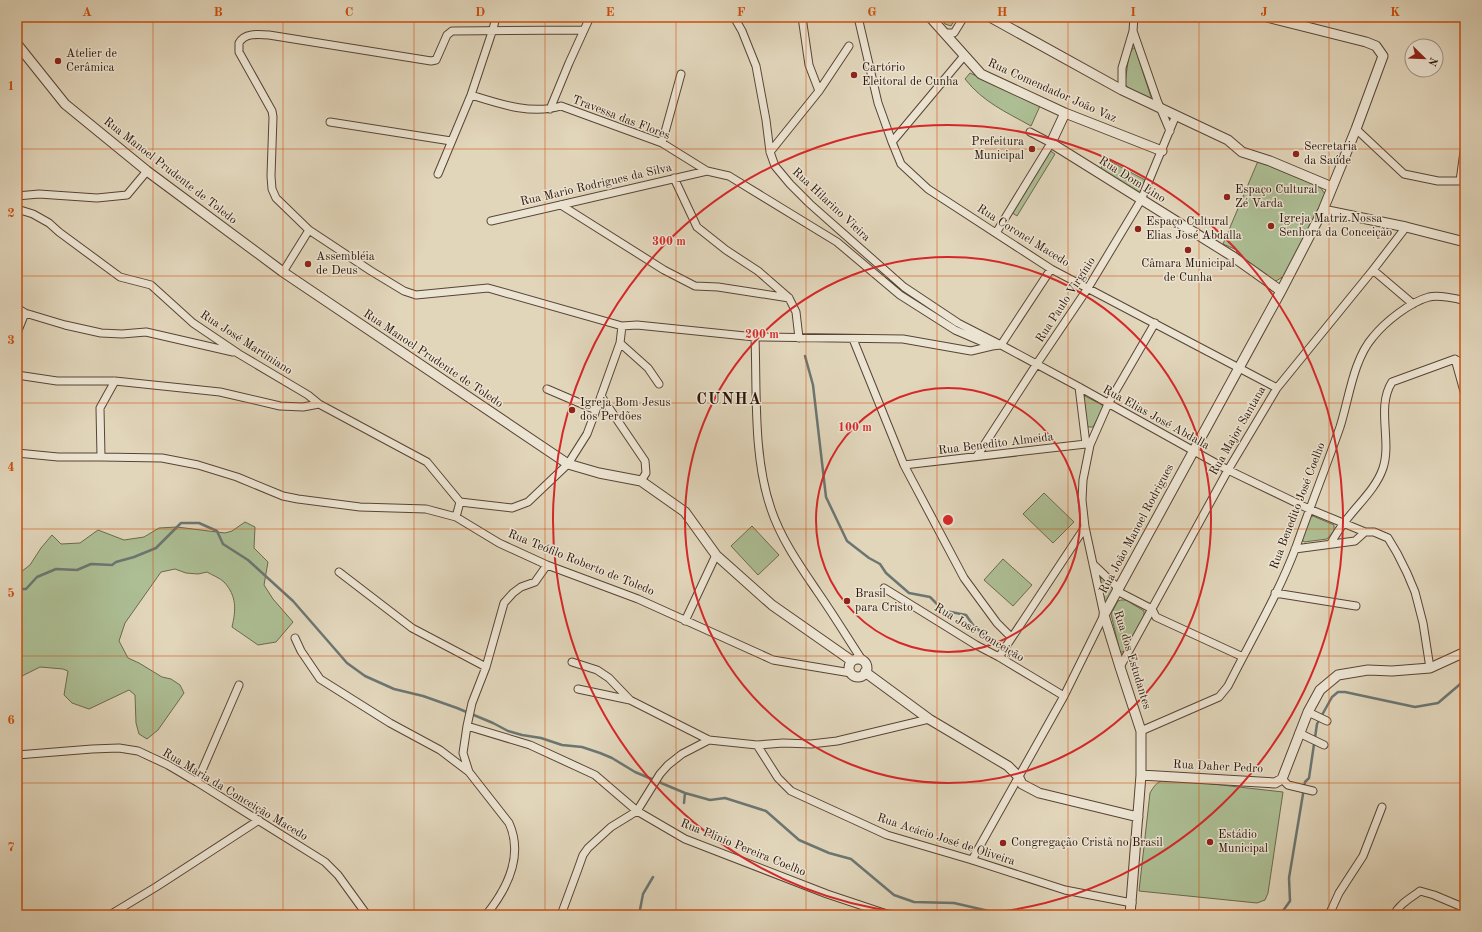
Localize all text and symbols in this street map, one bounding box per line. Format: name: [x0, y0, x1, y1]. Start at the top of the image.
text: A: [82, 6, 92, 19]
text: B: [213, 6, 223, 19]
text: C: [345, 6, 353, 19]
text: D: [475, 6, 485, 19]
text: E: [606, 6, 615, 19]
text: F: [737, 6, 746, 19]
text: G: [867, 6, 877, 19]
text: H: [997, 6, 1008, 19]
text: I: [1130, 6, 1136, 19]
text: J: [1260, 6, 1268, 19]
text: K: [1390, 6, 1400, 19]
north arrow: [1404, 38, 1444, 78]
place label: Atelier de Cerâmica: [66, 48, 117, 74]
text: N: [1425, 55, 1439, 68]
marker: Atelier de Cerâmica: [53, 56, 63, 66]
street label: Rua Comendador João Vaz: [986, 57, 1118, 125]
place label: Cartório Eleitoral de Cunha: [862, 62, 958, 88]
marker: Cartório Eleitoral de Cunha: [849, 70, 859, 80]
text: 1: [7, 80, 15, 93]
street label: Travessa das Flores: [570, 94, 672, 142]
street label: Rua Manoel Prudente de Toledo: [101, 115, 239, 227]
place label: Prefeitura Municipal: [971, 136, 1024, 162]
place label: Secretaria da Saúde: [1304, 141, 1357, 167]
marker: Prefeitura Municipal: [1027, 144, 1037, 154]
marker: Secretaria da Saúde: [1291, 149, 1301, 159]
street label: Rua Dom Lino: [1097, 155, 1168, 205]
street label: Rua Mario Rodrigues da Silva: [519, 162, 673, 208]
street label: Rua Hilarino Vieira: [790, 166, 872, 244]
place label: Espaço Cultural Zé Varda: [1235, 184, 1318, 210]
marker: Espaço Cultural Zé Varda: [1222, 192, 1232, 202]
street label: Rua Coronel Macedo: [975, 203, 1071, 269]
text: 2: [7, 207, 15, 220]
place label: Igreja Matriz Nossa Senhora da Conceição: [1279, 213, 1392, 239]
place label: Espaço Cultural Elias José Abdalla: [1146, 216, 1242, 242]
marker: Igreja Matriz Nossa Senhora da Conceição: [1266, 221, 1276, 231]
marker: Espaço Cultural Elias José Abdalla: [1133, 224, 1143, 234]
text: 300 m: [652, 236, 686, 248]
marker: Câmara Municipal de Cunha: [1183, 245, 1193, 255]
place label: Assembléia de Deus: [316, 251, 375, 277]
street label: Rua Paulo Virgínio: [1034, 255, 1098, 345]
place label: Câmara Municipal de Cunha: [1141, 258, 1235, 284]
marker: Assembléia de Deus: [303, 259, 313, 269]
street label: Rua Manoel Prudente de Toledo: [361, 308, 505, 410]
street label: Rua José Martiniano: [198, 309, 294, 377]
text: 200 m: [745, 329, 779, 341]
text: 3: [7, 334, 15, 347]
street label: Rua Elias José Abdalla: [1101, 384, 1211, 452]
street label: Rua Major Santana: [1208, 384, 1268, 478]
district label: CUNHA: [696, 392, 762, 408]
place label: Igreja Bom Jesus dos Perdões: [580, 397, 671, 423]
marker: Igreja Bom Jesus dos Perdões: [567, 405, 577, 415]
text: 100 m: [838, 422, 872, 434]
street label: Rua Benedito Almeida: [938, 431, 1054, 457]
street label: Rua Benedito José Coelho: [1268, 441, 1328, 571]
text: 4: [7, 461, 15, 474]
street label: Rua João Manoel Rodrigues: [1098, 462, 1176, 596]
centre of rings: [941, 513, 955, 527]
street label: Rua Teófilo Roberto de Toledo: [506, 528, 656, 598]
text: 5: [7, 587, 15, 600]
place label: Brasil para Cristo: [855, 588, 913, 614]
marker: Brasil para Cristo: [842, 596, 852, 606]
street label: Rua José Conceição: [932, 601, 1026, 665]
street label: Rua dos Estudantes: [1111, 609, 1153, 711]
text: 6: [7, 714, 15, 727]
street label: Rua Maria da Conceição Macedo: [160, 747, 310, 843]
street label: Rua Daher Pedro: [1173, 759, 1263, 775]
street label: Rua Acácio José de Oliveira: [876, 812, 1017, 868]
street label: Rua Plinio Pereira Coelho: [679, 817, 807, 879]
place label: Estádio Municipal: [1218, 829, 1268, 855]
place label: Congregação Cristã no Brasil: [1011, 837, 1163, 849]
marker: Estádio Municipal: [1205, 837, 1215, 847]
marker: Congregação Cristã no Brasil: [998, 838, 1008, 848]
text: 7: [7, 841, 15, 854]

